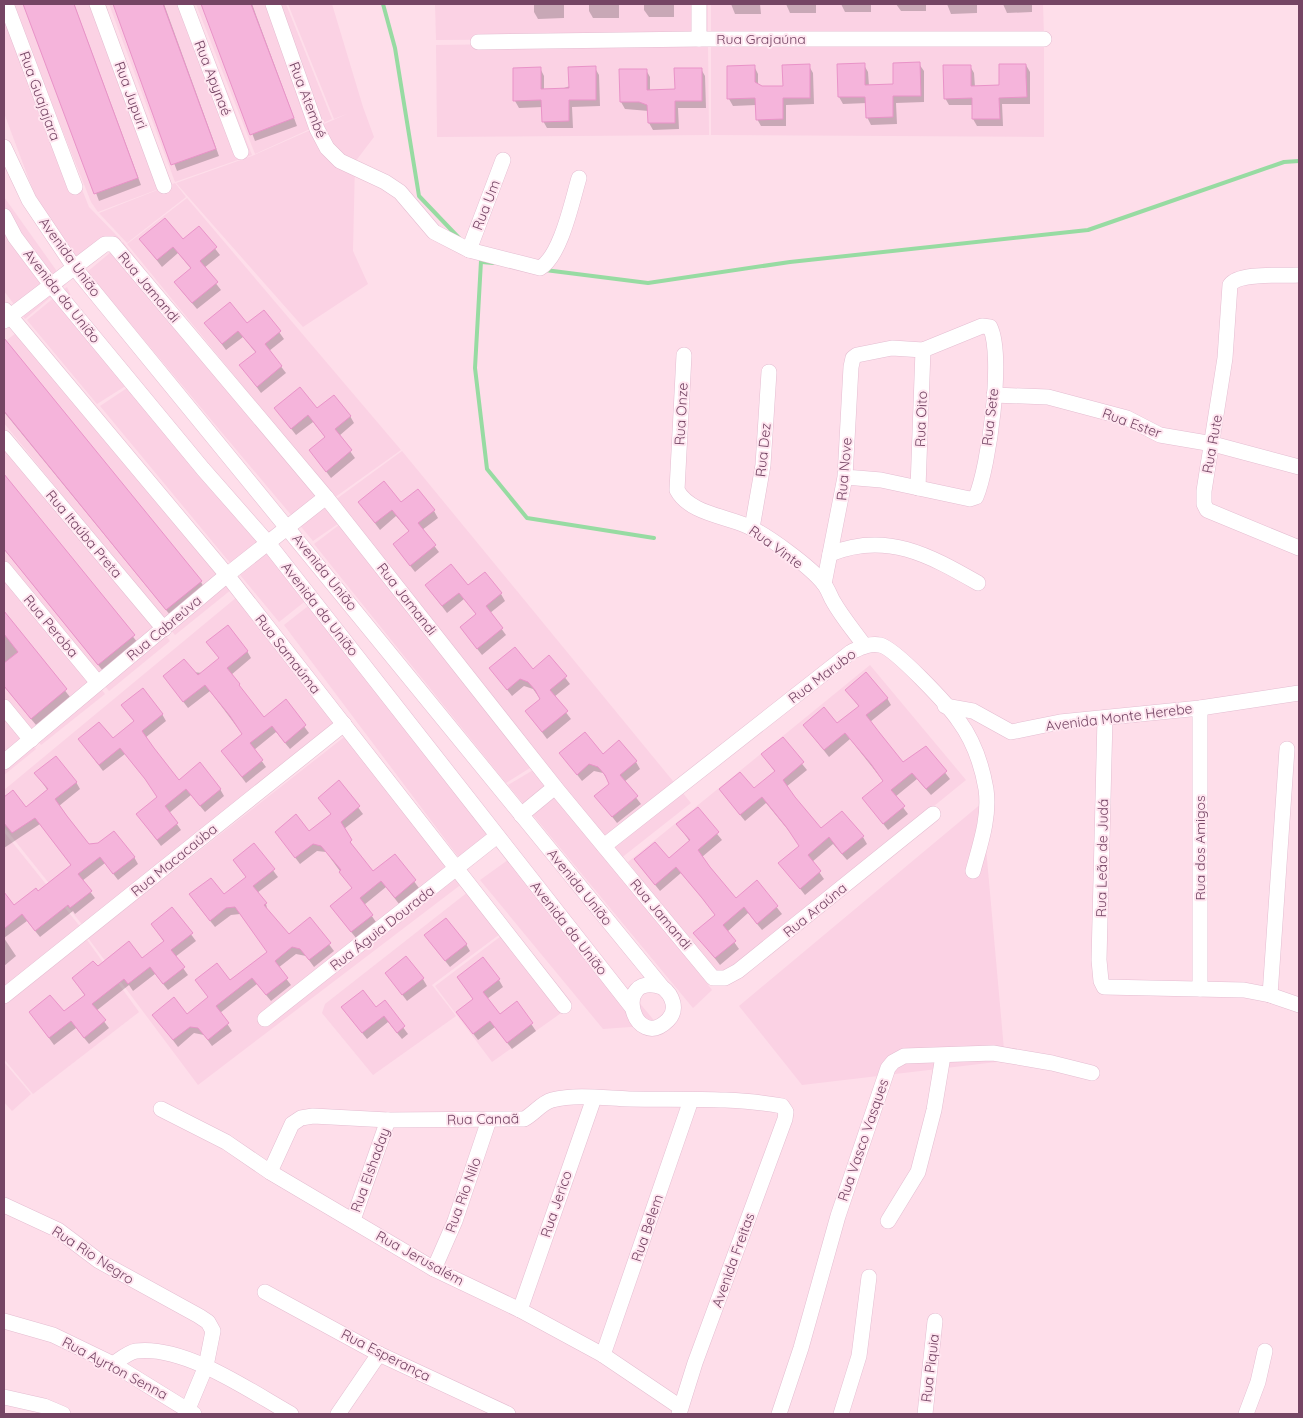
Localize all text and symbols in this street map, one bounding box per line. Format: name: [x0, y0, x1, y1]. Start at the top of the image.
street label: Rua Grajaúna: [716, 30, 806, 48]
street label: Rua Apynaé: [190, 38, 236, 118]
street label: Rua Guajajara: [15, 49, 65, 143]
street label: Rua Jupuri: [111, 59, 151, 131]
street label: Rua Atembé: [285, 59, 331, 141]
street label: Rua Um: [468, 177, 504, 233]
street label: Avenida União: [35, 214, 105, 300]
street label: Avenida da União: [20, 245, 104, 347]
street label: Rua Jamandi: [114, 248, 184, 326]
street label: Rua Onze: [670, 382, 692, 446]
street label: Rua Sete: [978, 387, 1002, 447]
street label: Rua Oito: [911, 391, 931, 447]
street label: Rua Ester: [1100, 404, 1165, 442]
street label: Rua Rute: [1198, 413, 1226, 475]
street label: Rua Dez: [751, 422, 775, 478]
street label: Rua Nove: [832, 437, 856, 501]
street label: Rua Itaúba Preta: [42, 486, 126, 582]
street label: Rua Vinte: [745, 521, 807, 573]
street label: Avenida União: [288, 530, 362, 614]
street label: Avenida da União: [278, 558, 362, 660]
street label: Rua Jamandi: [373, 559, 441, 639]
street label: Rua Peroba: [20, 591, 82, 661]
street label: Rua Cabreúva: [123, 591, 205, 665]
street label: Rua Samaúma: [251, 611, 325, 697]
street label: Rua Marubo: [785, 645, 859, 707]
street label: Avenida Monte Herebe: [1045, 699, 1193, 735]
street label: Rua dos Amigos: [1191, 795, 1209, 901]
street label: Rua Leão de Judá: [1092, 798, 1112, 918]
street label: Rua Macacaúba: [127, 820, 221, 900]
street label: Avenida União: [543, 845, 617, 929]
street label: Rua Jamandi: [626, 875, 696, 953]
street label: Avenida da União: [527, 877, 611, 979]
street label: Rua Araúna: [780, 879, 850, 941]
street label: Rua Águia Dourada: [326, 882, 438, 974]
street label: Rua Vasco Vasques: [834, 1076, 892, 1204]
street label: Rua Canaã: [447, 1109, 519, 1129]
street label: Rua Elshaday: [346, 1125, 394, 1215]
street label: Rua Rio Nilo: [441, 1155, 485, 1235]
street label: Rua Jerico: [536, 1168, 576, 1240]
street label: Rua Belem: [627, 1192, 667, 1264]
street label: Avenida Freitas: [708, 1210, 758, 1310]
street label: Rua Rio Negro: [48, 1222, 138, 1288]
street label: Rua Jerusalém: [373, 1226, 467, 1290]
street label: Rua Esperança: [338, 1325, 434, 1385]
street label: Rua Ayrton Senna: [59, 1333, 171, 1403]
street label: Rua Piquia: [917, 1333, 943, 1403]

